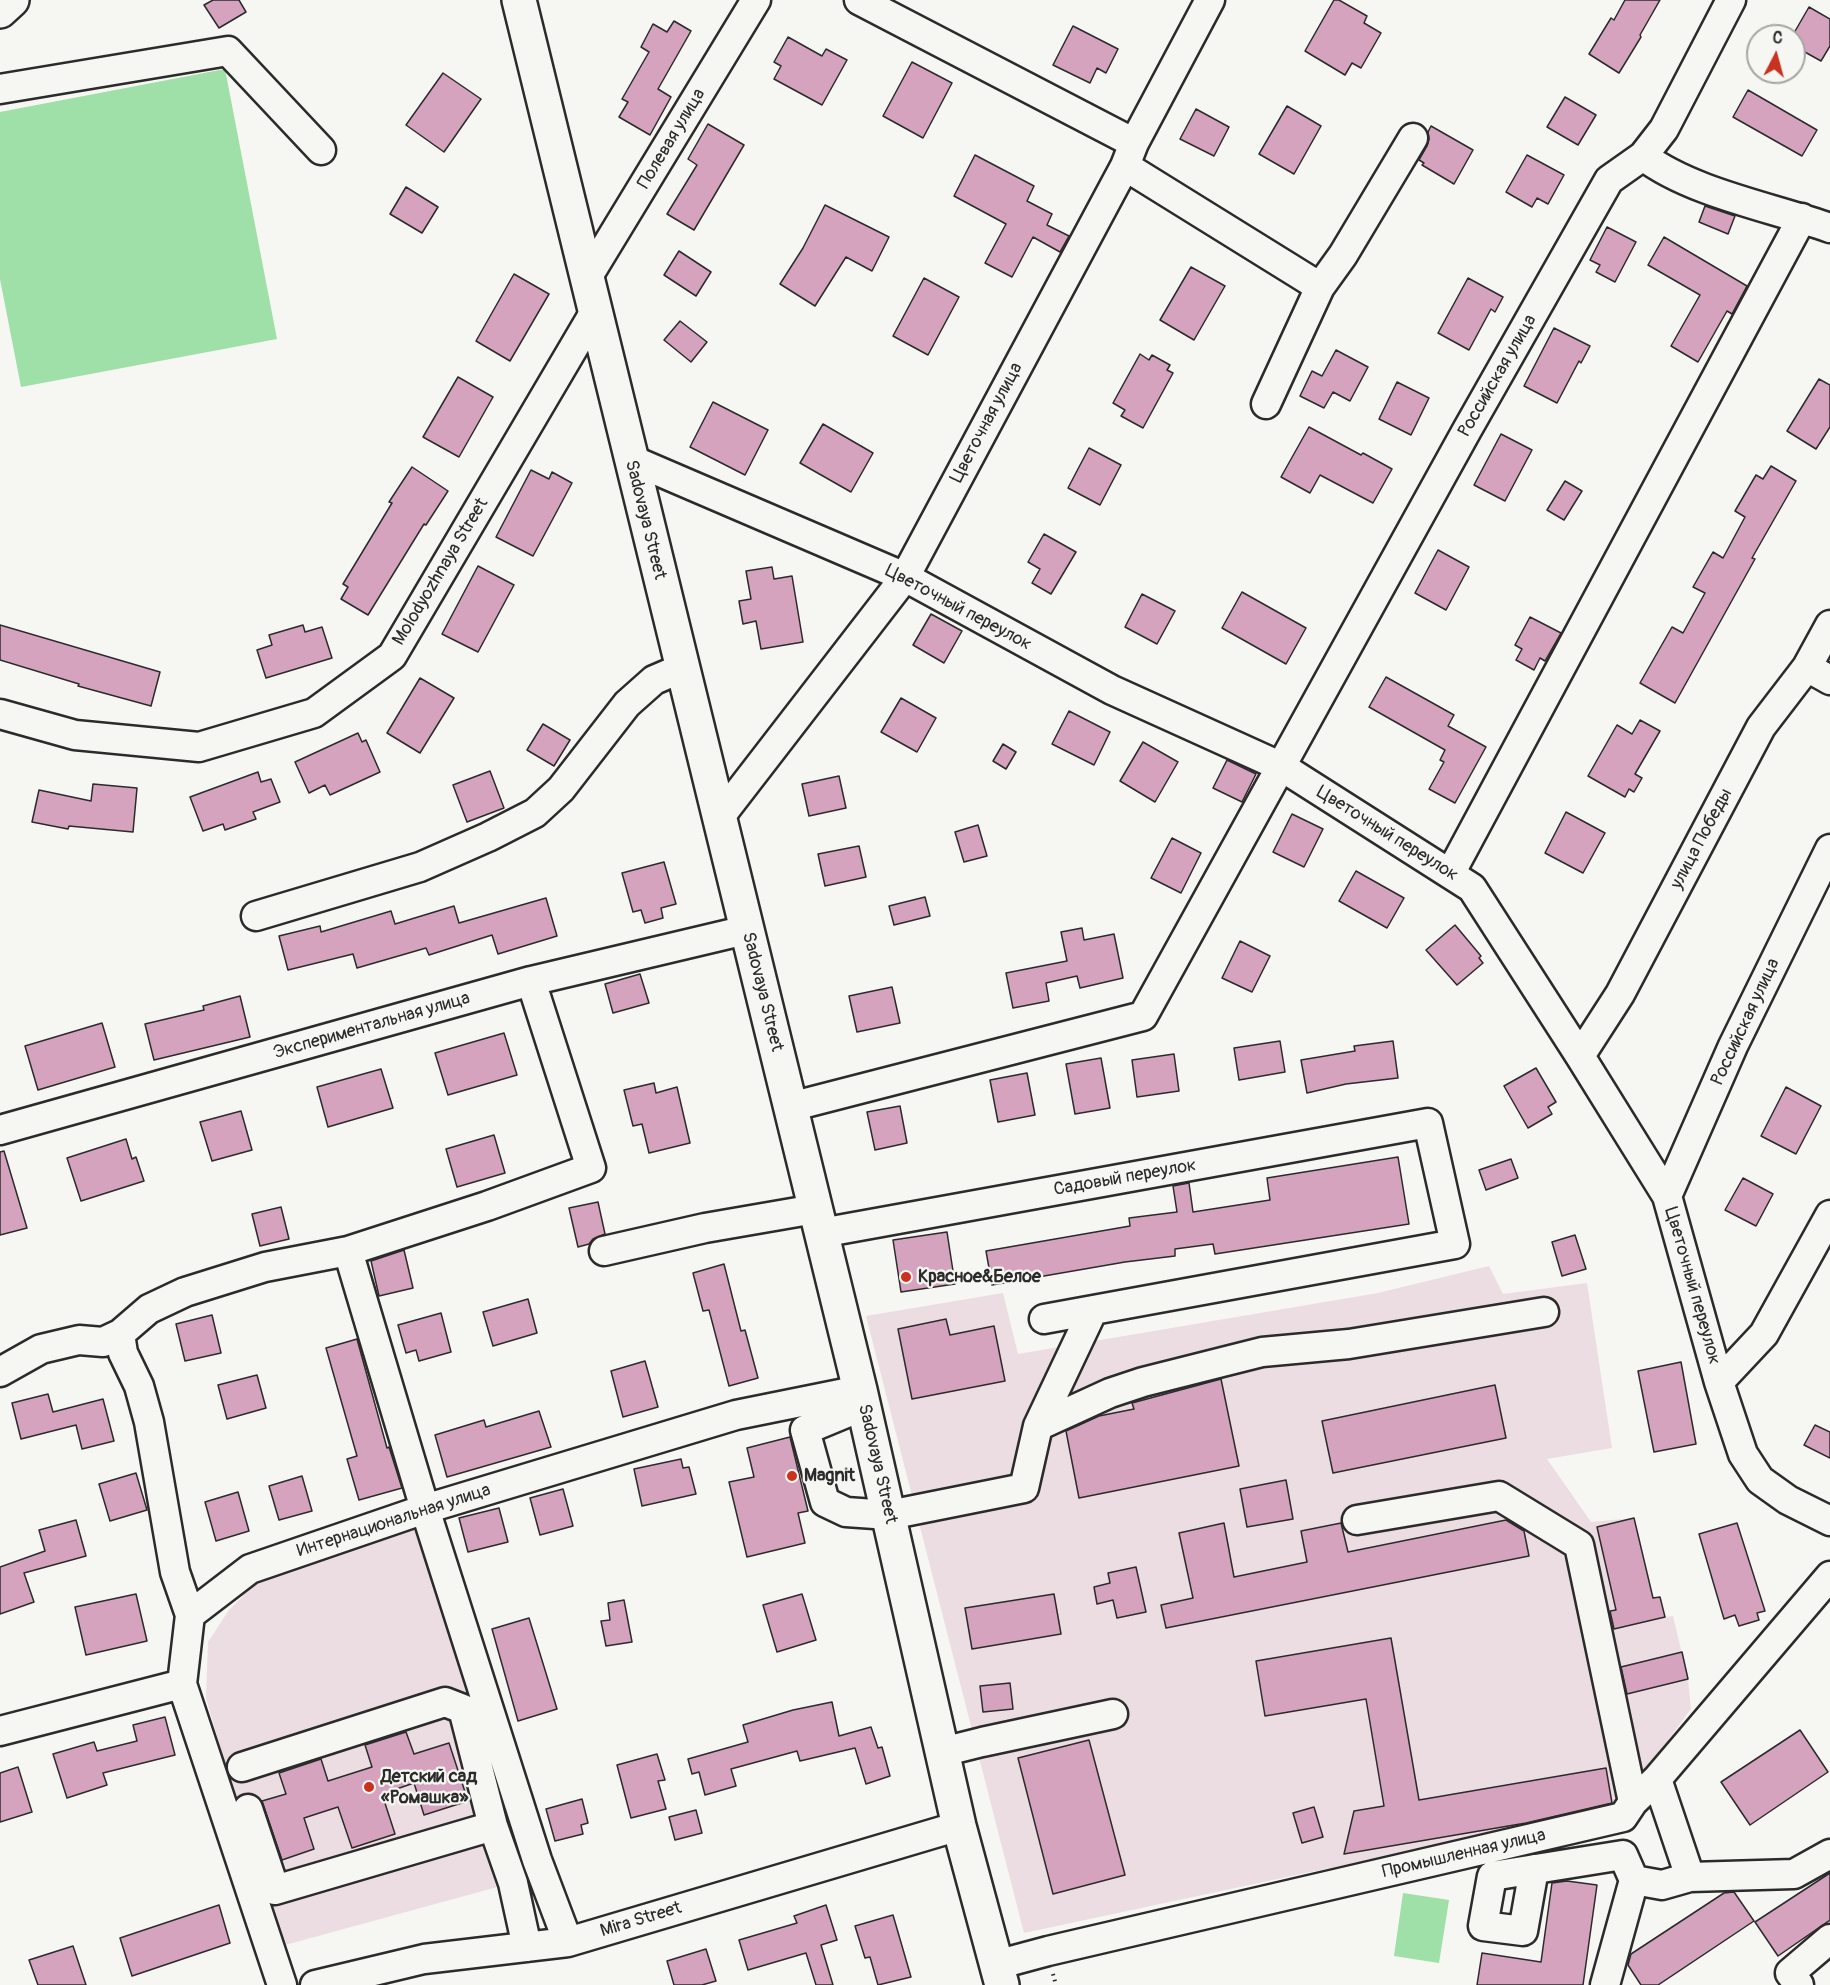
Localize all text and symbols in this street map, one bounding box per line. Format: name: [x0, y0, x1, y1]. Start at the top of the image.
north arrow: [1746, 24, 1806, 84]
text: С: [1772, 28, 1784, 49]
street label: Полевая улица: [634, 85, 710, 193]
street label: Российская улица: [1454, 311, 1542, 441]
street label: Цветочная улица: [946, 359, 1028, 487]
street label: Sadovaya Street: [620, 458, 670, 582]
street label: Molodyozhnaya Street: [389, 494, 493, 650]
street label: Цветочный переулок: [881, 560, 1035, 656]
street label: Цветочный переулок: [1312, 782, 1462, 886]
street label: улица Победы: [1666, 785, 1738, 893]
street label: Sadovaya Street: [737, 930, 787, 1054]
street label: Российская улица: [1707, 955, 1785, 1089]
street label: Экспериментальная улица: [271, 988, 473, 1064]
street label: Садовый переулок: [1052, 1155, 1198, 1201]
street label: Цветочный переулок: [1659, 1205, 1725, 1367]
place label: Красное&Белое: [918, 1266, 1041, 1288]
marker: Красное&Белое: [899, 1270, 913, 1284]
street label: Sadovaya Street: [853, 1402, 901, 1526]
place label: Magnit: [804, 1465, 855, 1487]
marker: Magnit: [785, 1469, 799, 1483]
street label: Интернациональная улица: [295, 1479, 493, 1563]
place label: Детский сад «Ромашка»: [381, 1766, 477, 1808]
marker: Детский сад «Ромашка»: [362, 1780, 376, 1794]
street label: Промышленная улица: [1380, 1825, 1548, 1883]
street label: Mira Street: [598, 1897, 684, 1943]

